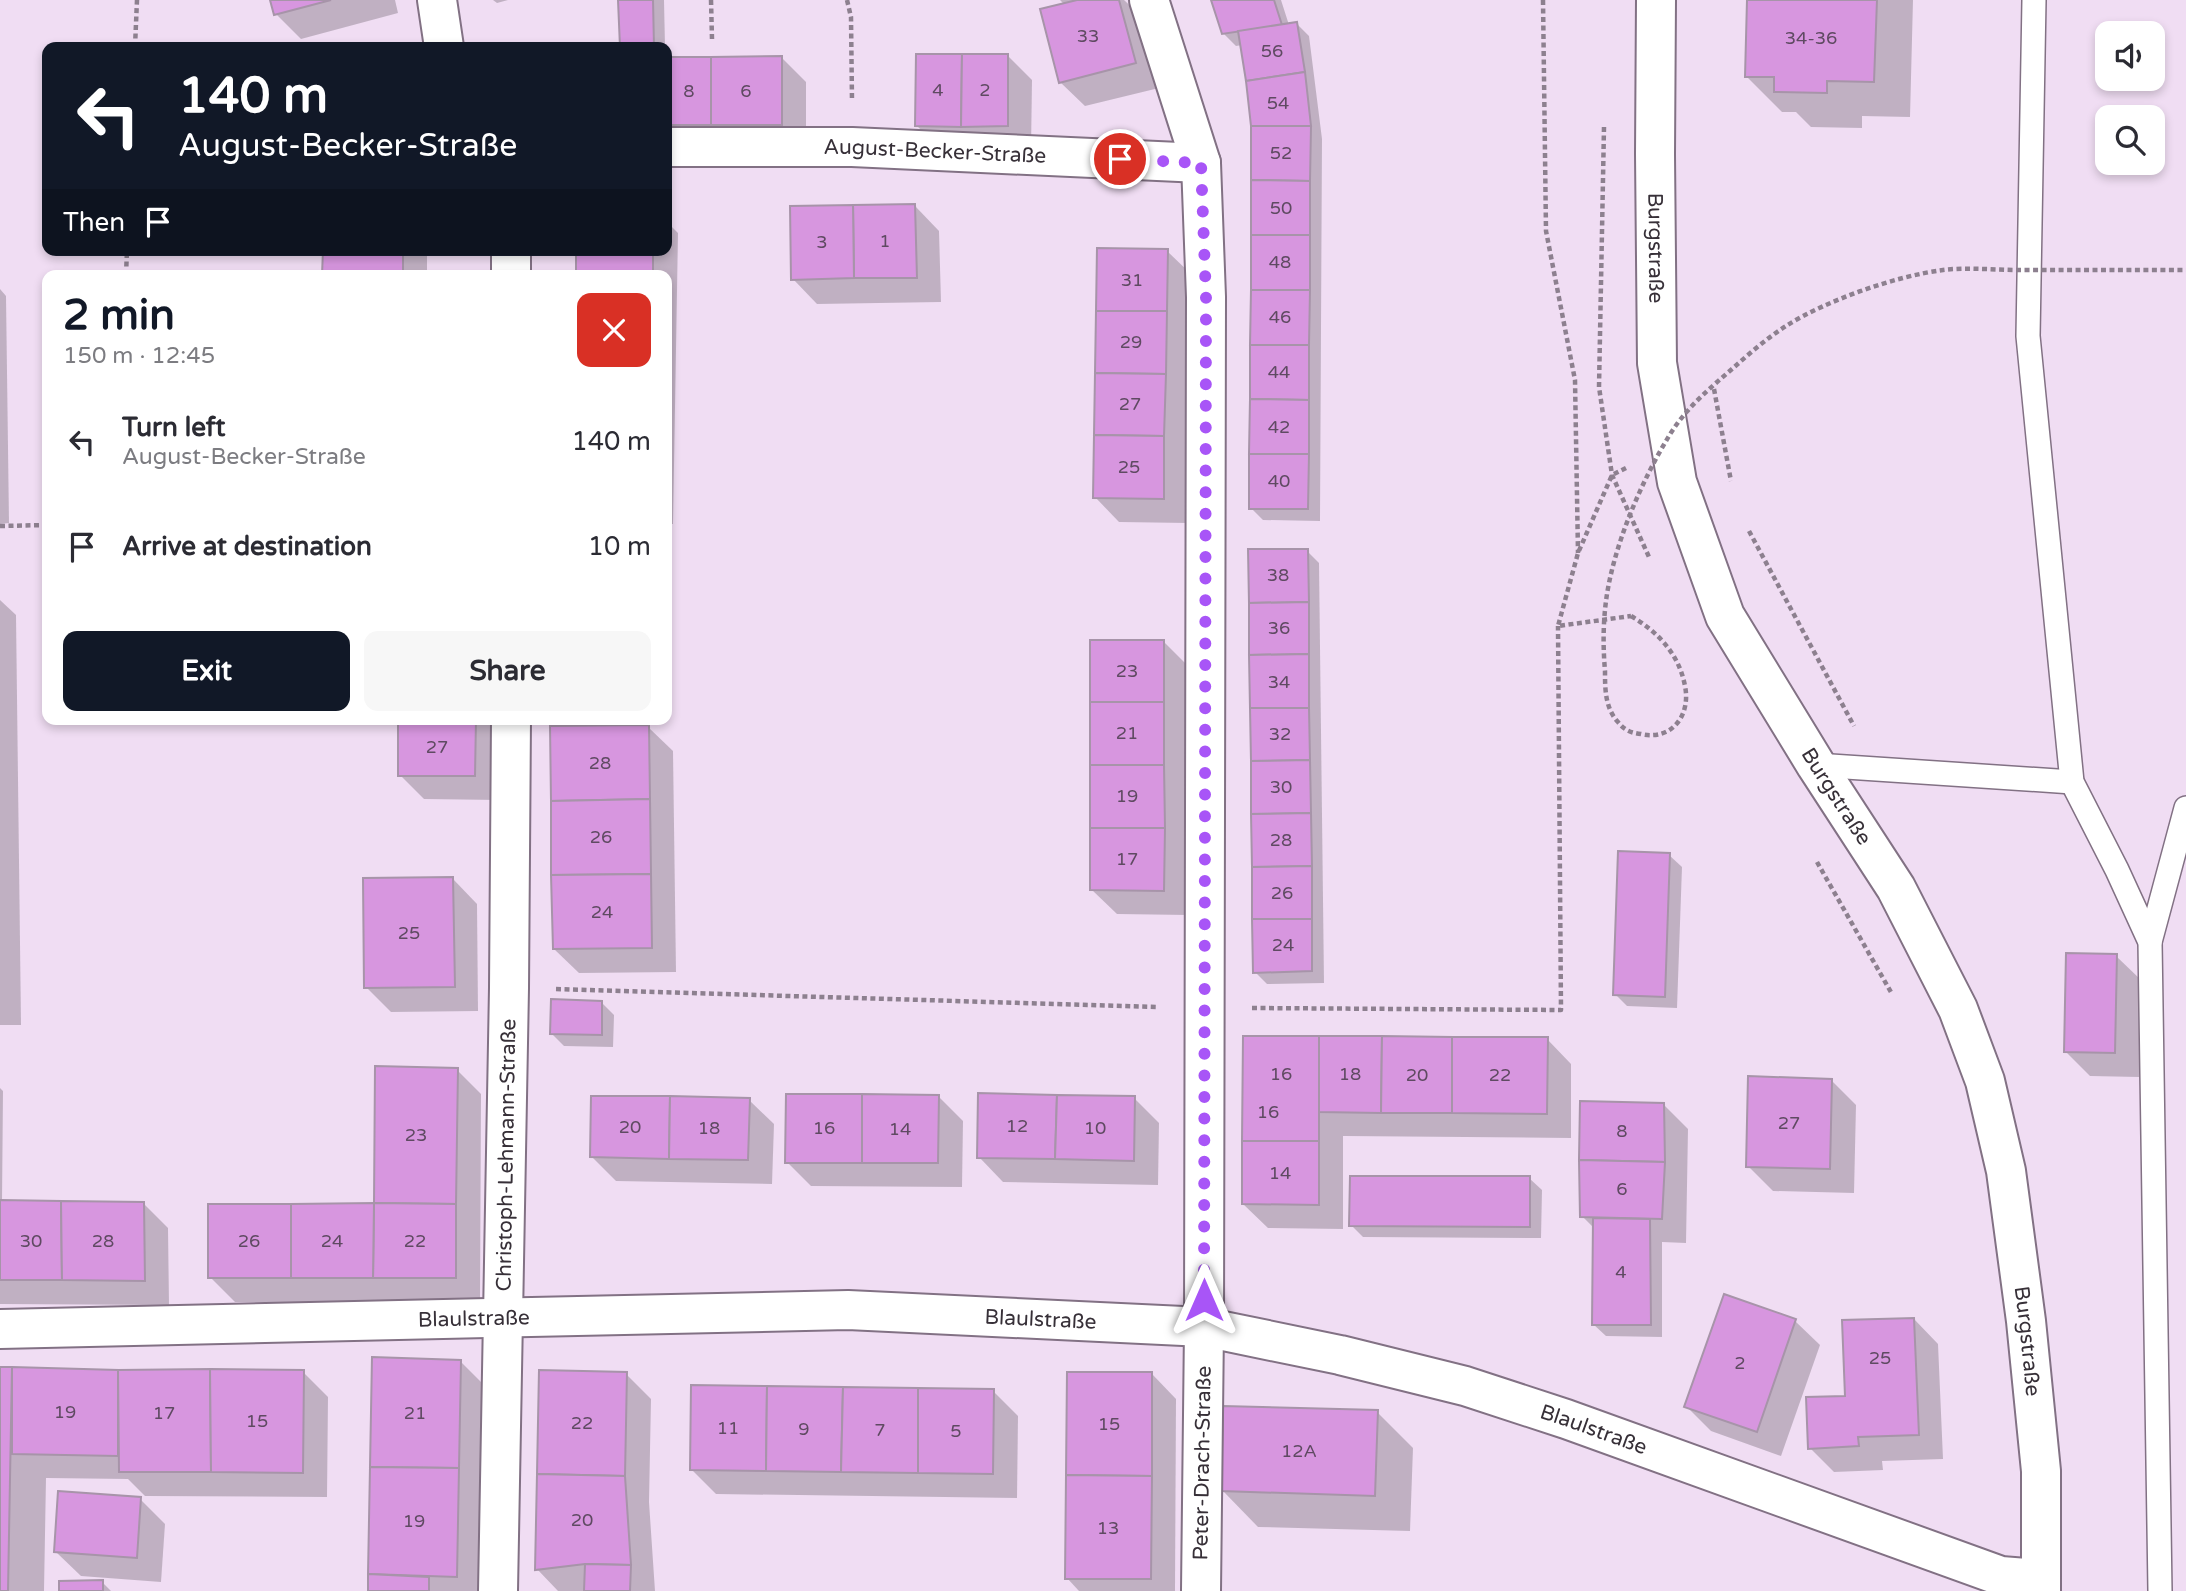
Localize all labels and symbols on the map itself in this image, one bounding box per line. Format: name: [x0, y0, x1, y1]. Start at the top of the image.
house number: 33: [1077, 25, 1099, 47]
house number: 34-36: [1785, 27, 1837, 49]
house number: 56: [1261, 40, 1283, 62]
house number: 4: [932, 79, 944, 101]
house number: 2: [979, 79, 991, 101]
house number: 8: [683, 80, 695, 102]
house number: 6: [740, 80, 752, 102]
house number: 54: [1267, 92, 1289, 114]
pin: [1090, 129, 1150, 189]
street label: August-Becker-Straße: [824, 135, 1047, 169]
house number: 52: [1270, 142, 1292, 164]
street label: Burgstraße: [1642, 192, 1668, 304]
house number: 50: [1270, 197, 1292, 219]
house number: 1: [879, 230, 891, 252]
house number: 3: [816, 231, 828, 253]
house number: 48: [1269, 251, 1291, 273]
house number: 31: [1121, 269, 1143, 291]
house number: 46: [1269, 306, 1291, 328]
house number: 29: [1120, 331, 1142, 353]
house number: 44: [1268, 361, 1290, 383]
house number: 27: [1119, 393, 1141, 415]
house number: 42: [1268, 416, 1290, 438]
house number: 25: [1118, 456, 1140, 478]
house number: 40: [1268, 470, 1290, 492]
house number: 38: [1267, 564, 1289, 586]
house number: 36: [1268, 617, 1290, 639]
house number: 23: [1116, 660, 1138, 682]
house number: 34: [1268, 671, 1290, 693]
house number: 21: [1116, 722, 1138, 744]
house number: 32: [1269, 723, 1291, 745]
house number: 27: [426, 736, 448, 758]
street label: Burgstraße: [1796, 743, 1877, 850]
house number: 28: [589, 752, 611, 774]
house number: 30: [1270, 776, 1292, 798]
house number: 19: [1116, 785, 1138, 807]
house number: 26: [590, 826, 612, 848]
house number: 28: [1270, 829, 1292, 851]
house number: 17: [1116, 848, 1138, 870]
house number: 26: [1271, 882, 1293, 904]
house number: 24: [591, 901, 613, 923]
house number: 25: [398, 922, 420, 944]
house number: 24: [1272, 934, 1294, 956]
street label: Christoph-Lehmann-Straße: [491, 1018, 521, 1292]
house number: 16: [1270, 1063, 1292, 1085]
house number: 18: [1339, 1063, 1361, 1085]
house number: 20: [1406, 1064, 1428, 1086]
house number: 22: [1489, 1064, 1511, 1086]
house number: 16: [1257, 1101, 1279, 1123]
house number: 27: [1778, 1112, 1800, 1134]
house number: 12: [1006, 1115, 1028, 1137]
house number: 20: [619, 1116, 641, 1138]
house number: 18: [698, 1117, 720, 1139]
house number: 16: [813, 1117, 835, 1139]
house number: 10: [1084, 1117, 1106, 1139]
house number: 14: [889, 1118, 911, 1140]
house number: 8: [1616, 1120, 1628, 1142]
house number: 23: [405, 1124, 427, 1146]
house number: 14: [1269, 1162, 1291, 1184]
house number: 6: [1616, 1178, 1628, 1200]
house number: 30: [20, 1230, 42, 1252]
house number: 28: [92, 1230, 114, 1252]
house number: 26: [238, 1230, 260, 1252]
house number: 24: [321, 1230, 343, 1252]
house number: 22: [404, 1230, 426, 1252]
house number: 4: [1615, 1261, 1627, 1283]
position arrow: [1167, 1263, 1241, 1337]
street label: Burgstraße: [2008, 1284, 2045, 1397]
street label: Blaulstraße: [418, 1305, 530, 1333]
street label: Blaulstraße: [984, 1305, 1097, 1335]
house number: 25: [1869, 1347, 1891, 1369]
house number: 2: [1734, 1352, 1746, 1374]
street label: Peter-Drach-Straße: [1188, 1365, 1217, 1561]
street label: Blaulstraße: [1537, 1399, 1651, 1460]
house number: 19: [54, 1401, 76, 1423]
house number: 17: [153, 1402, 175, 1424]
house number: 21: [404, 1402, 426, 1424]
house number: 15: [246, 1410, 268, 1432]
house number: 22: [571, 1412, 593, 1434]
house number: 15: [1098, 1413, 1120, 1435]
house number: 11: [717, 1417, 739, 1439]
house number: 9: [798, 1418, 810, 1440]
house number: 7: [874, 1419, 886, 1441]
house number: 5: [950, 1420, 962, 1442]
house number: 12A: [1281, 1440, 1317, 1462]
house number: 20: [571, 1509, 593, 1531]
house number: 19: [403, 1510, 425, 1532]
house number: 13: [1097, 1517, 1119, 1539]

